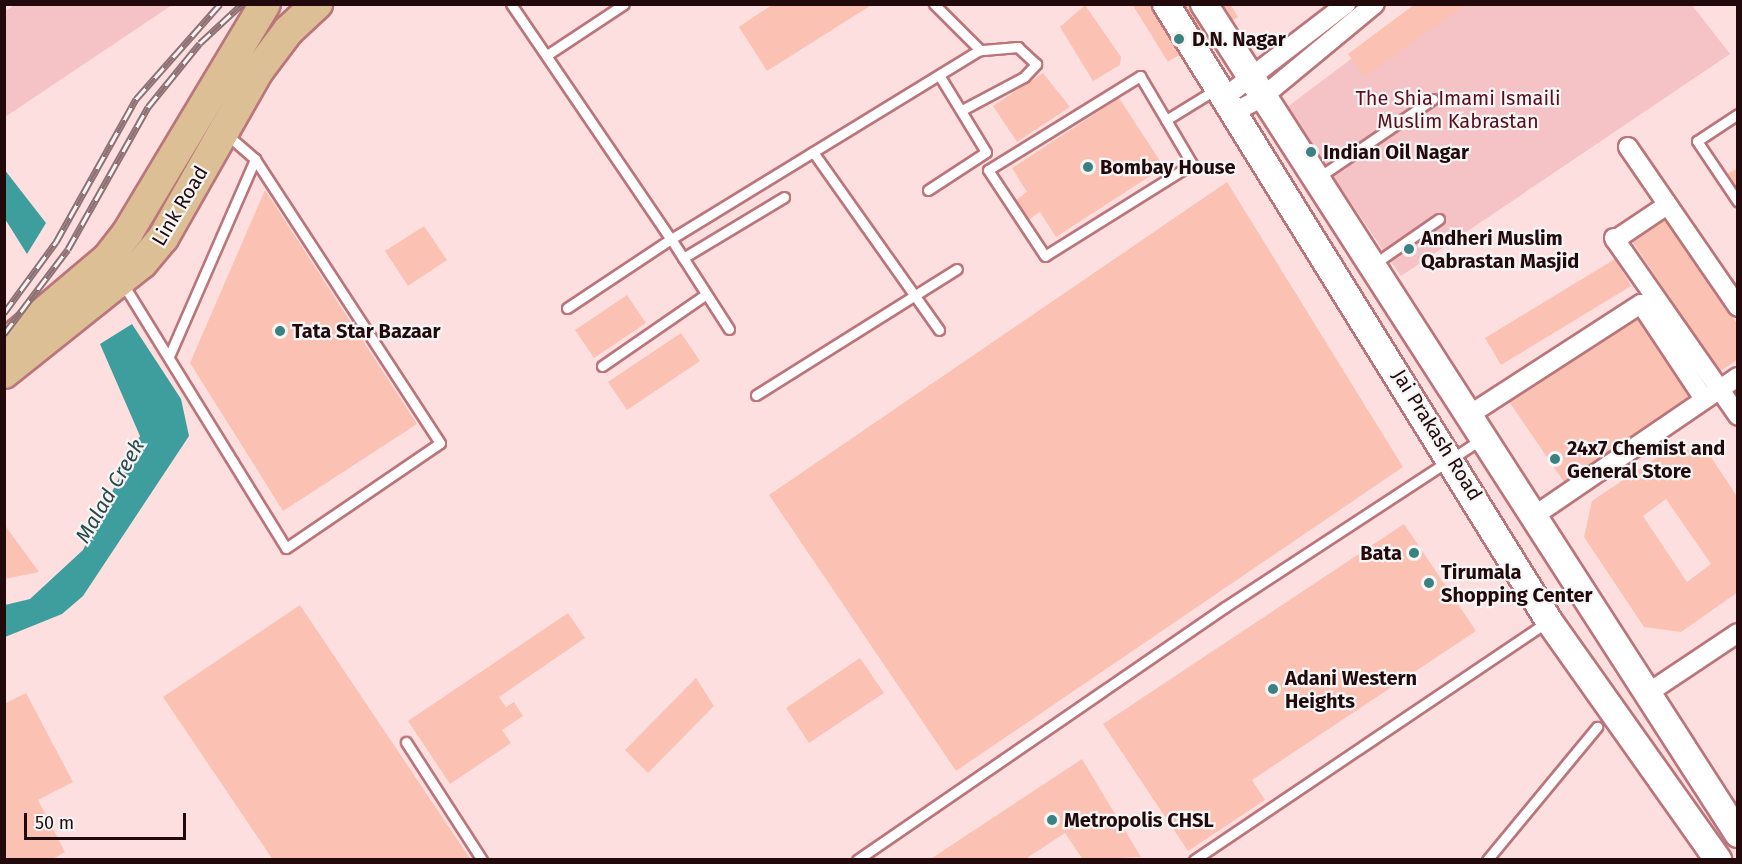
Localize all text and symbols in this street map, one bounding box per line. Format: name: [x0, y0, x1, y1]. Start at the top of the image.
place label: D.N. Nagar: [1192, 27, 1286, 51]
marker: D.N. Nagar: [1170, 30, 1188, 48]
park label: The Shia Imami Ismaili Muslim Kabrastan: [1355, 87, 1561, 134]
place label: Indian Oil Nagar: [1323, 140, 1469, 164]
marker: Indian Oil Nagar: [1304, 145, 1318, 159]
place label: Bombay House: [1100, 155, 1236, 179]
marker: Bombay House: [1081, 160, 1095, 174]
street label: Link Road: [147, 162, 213, 250]
place label: Andheri Muslim Qabrastan Masjid: [1421, 226, 1579, 273]
marker: Andheri Muslim Qabrastan Masjid: [1402, 242, 1416, 256]
place label: Tata Star Bazaar: [292, 319, 441, 343]
marker: Tata Star Bazaar: [273, 324, 287, 338]
street label: Jai Prakash Road: [1387, 365, 1487, 505]
water label: Malad Creek: [70, 435, 150, 547]
place label: 24x7 Chemist and General Store: [1567, 436, 1725, 483]
marker: 24x7 Chemist and General Store: [1548, 452, 1562, 466]
place label: Bata: [1360, 541, 1402, 565]
marker: Bata: [1407, 546, 1421, 560]
place label: Tirumala Shopping Center: [1441, 560, 1593, 607]
marker: Tirumala Shopping Center: [1422, 576, 1436, 590]
place label: Adani Western Heights: [1285, 666, 1417, 713]
marker: Adani Western Heights: [1266, 682, 1280, 696]
scale bar: [27, 801, 189, 839]
place label: Metropolis CHSL: [1064, 808, 1214, 832]
text: 50 m: [35, 812, 74, 834]
marker: Metropolis CHSL: [1045, 813, 1059, 827]

